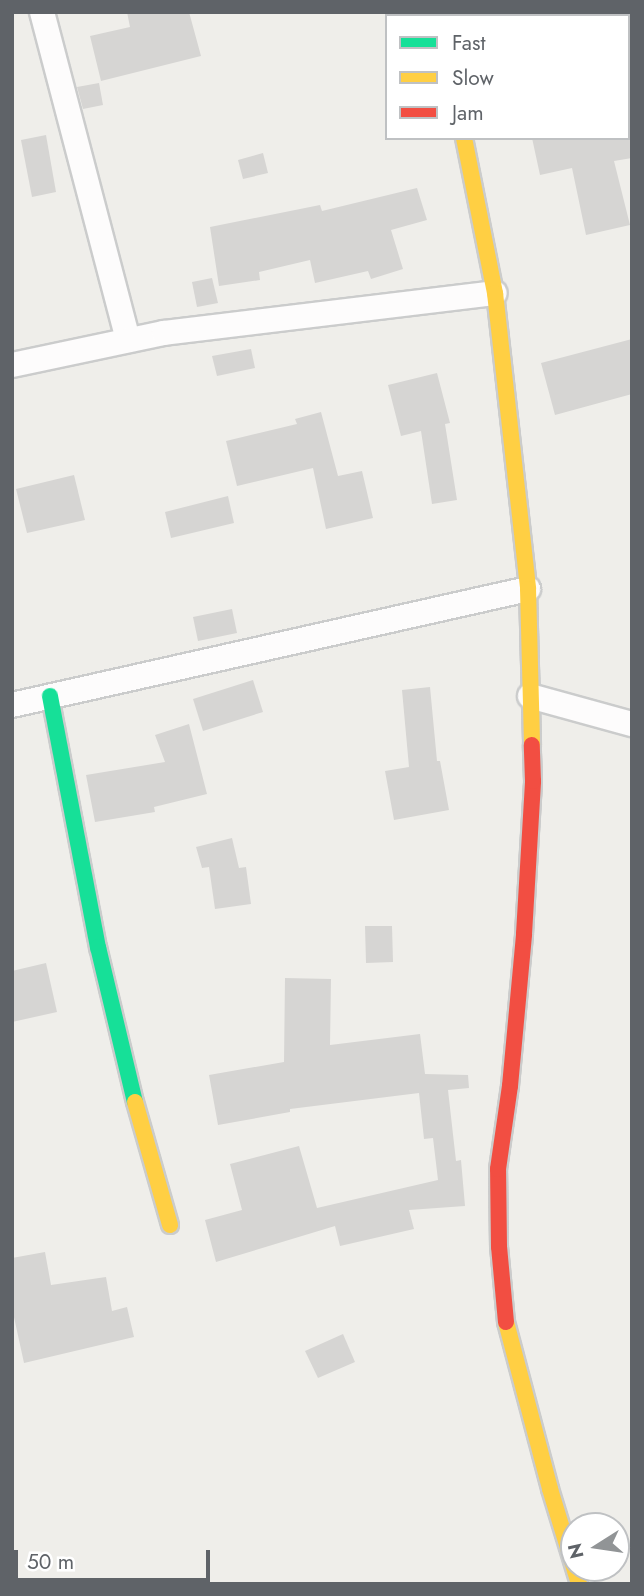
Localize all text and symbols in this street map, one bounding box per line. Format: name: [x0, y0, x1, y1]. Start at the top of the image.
legend: [385, 14, 630, 140]
text: Fast: [452, 28, 485, 58]
text: Slow: [452, 63, 494, 93]
text: Jam: [452, 98, 484, 128]
north arrow: [560, 1512, 630, 1582]
scale bar: [18, 1536, 214, 1580]
text: N: [561, 1541, 591, 1561]
text: 50 m: [27, 1547, 74, 1577]

